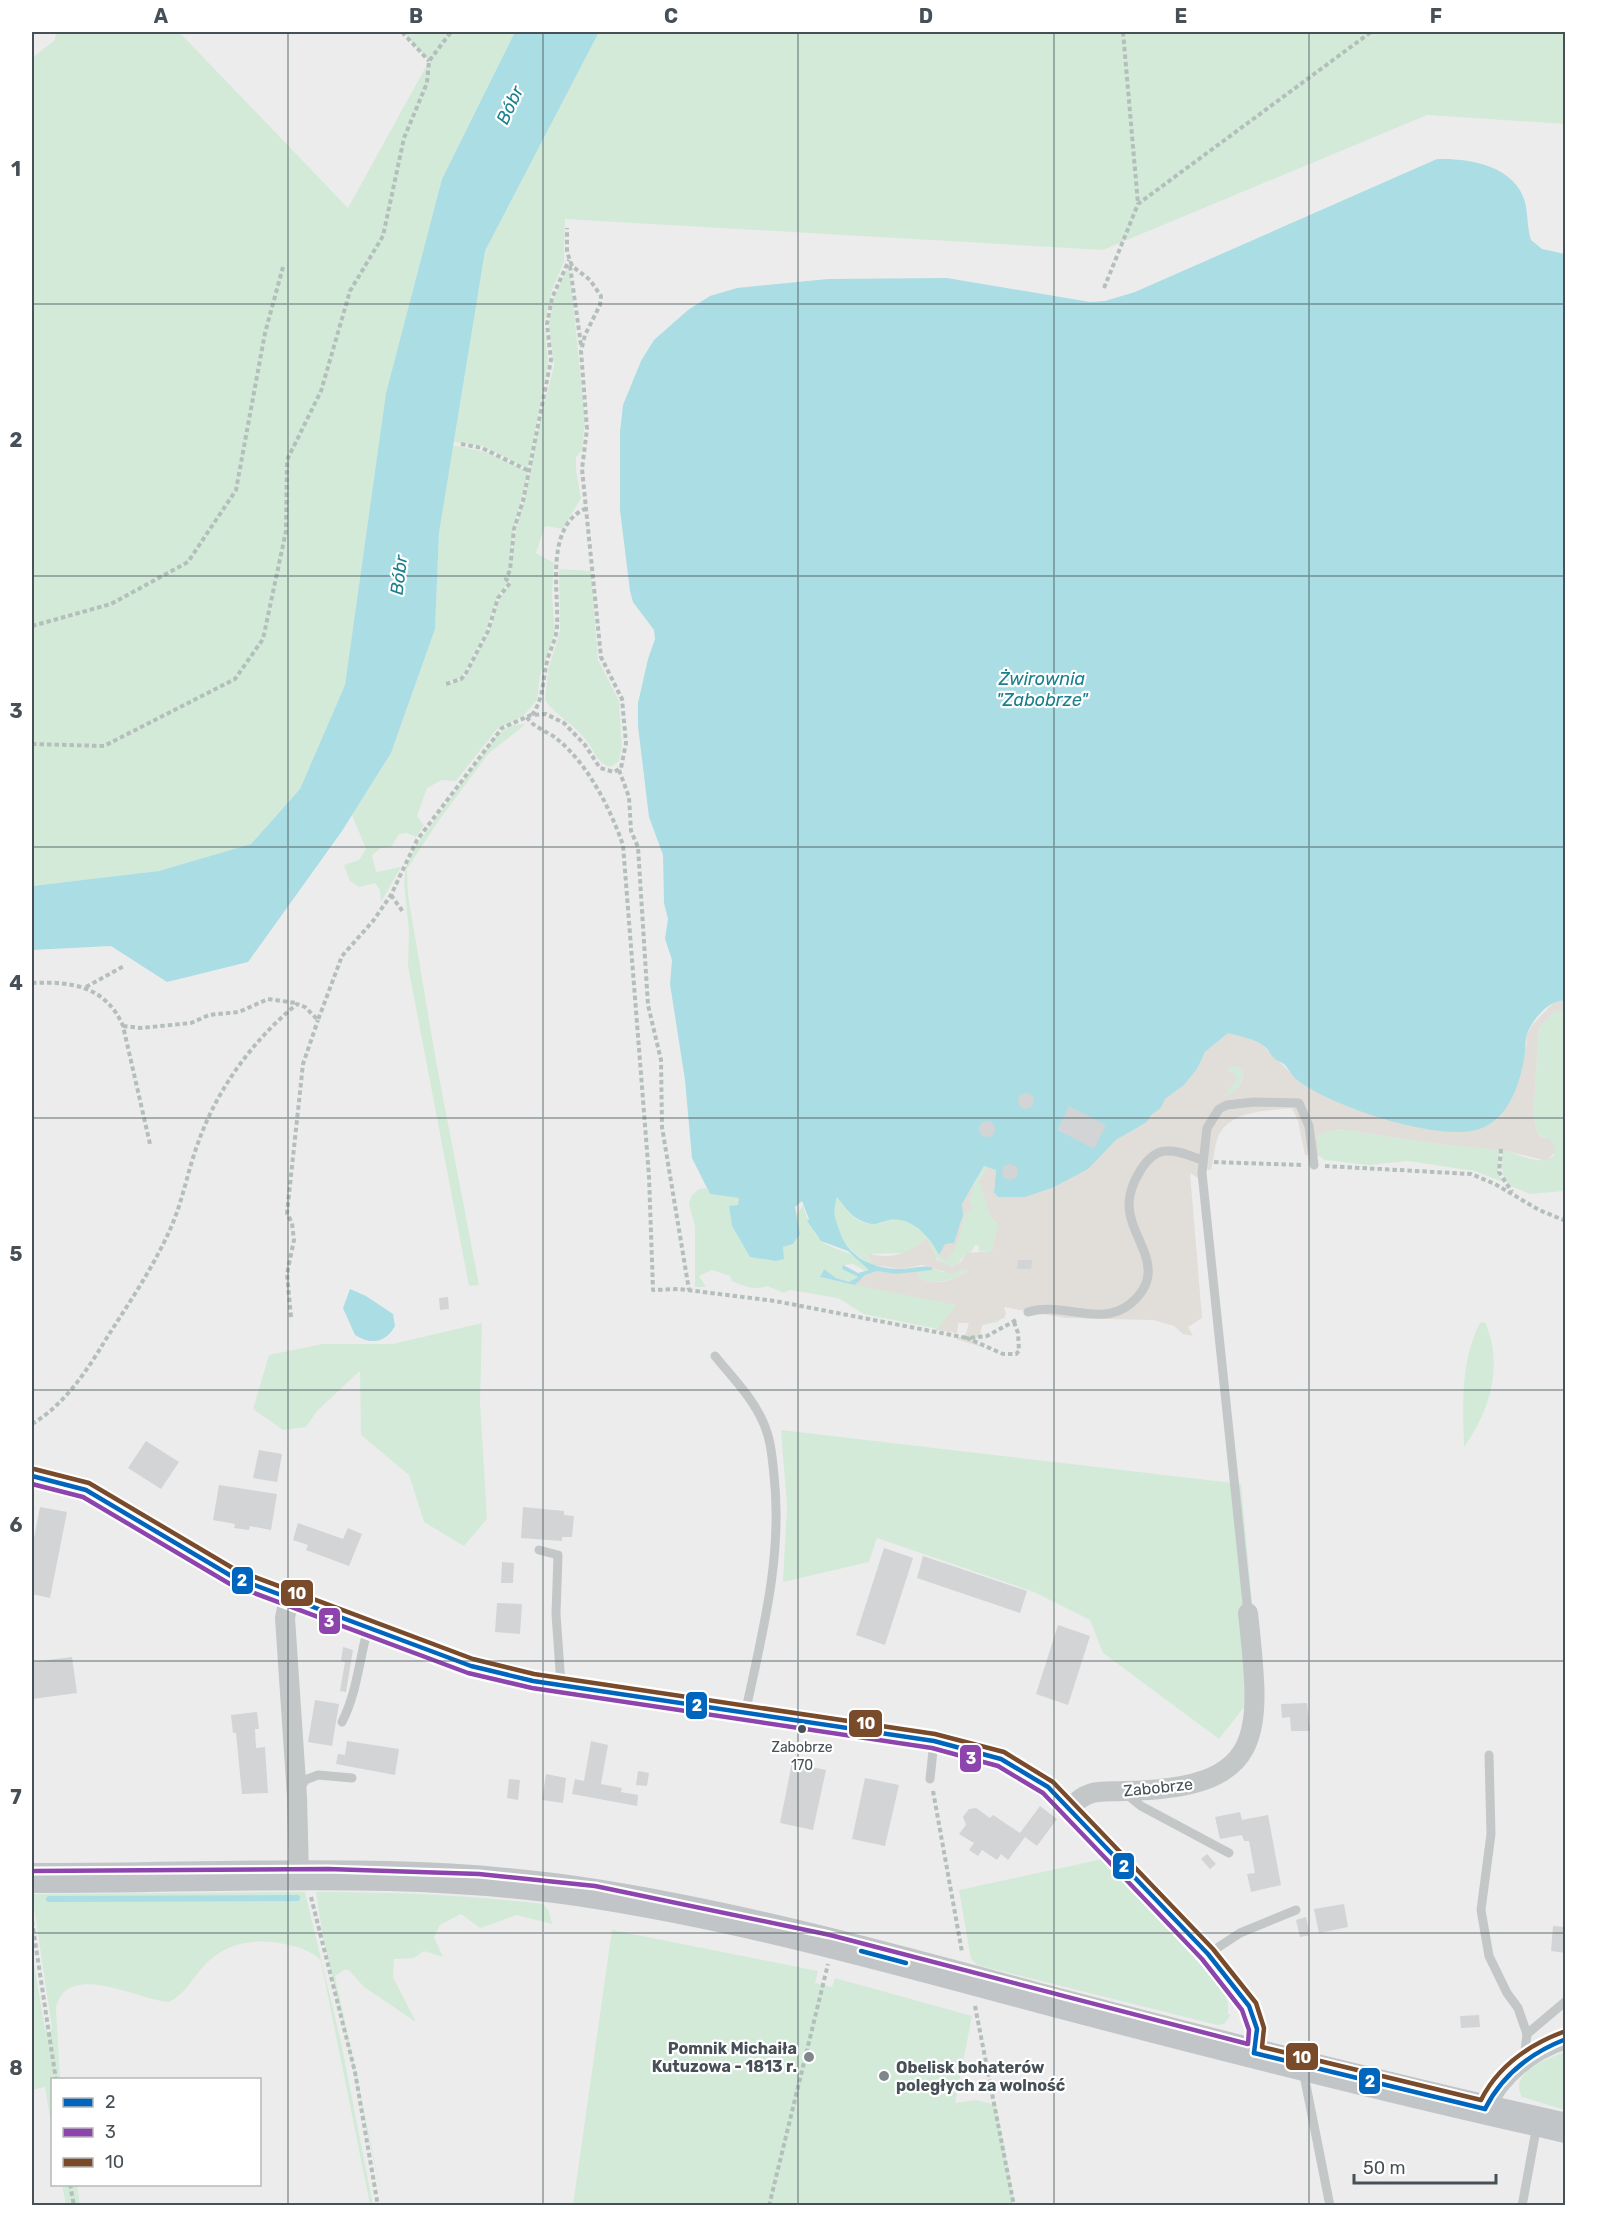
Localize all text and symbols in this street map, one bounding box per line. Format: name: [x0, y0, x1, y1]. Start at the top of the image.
text: A: [154, 4, 169, 28]
text: B: [409, 4, 423, 28]
text: C: [664, 4, 678, 28]
text: D: [919, 4, 933, 28]
text: E: [1175, 4, 1187, 28]
text: F: [1430, 4, 1442, 28]
water label: Bóbr: [492, 81, 529, 128]
text: 1: [11, 157, 21, 181]
text: 2: [10, 428, 23, 452]
water label: Bóbr: [386, 553, 412, 596]
water label: Żwirownia "Zabobrze": [996, 668, 1089, 711]
text: 3: [9, 699, 23, 723]
text: 4: [9, 971, 23, 995]
text: 5: [10, 1242, 23, 1266]
text: 6: [9, 1513, 23, 1537]
line badge: 2: [231, 1566, 254, 1595]
text: 2: [237, 1571, 247, 1590]
line badge: 10: [280, 1579, 314, 1607]
text: 10: [288, 1584, 307, 1603]
line badge: 3: [318, 1607, 341, 1635]
text: 3: [324, 1612, 334, 1631]
line badge: 2: [685, 1691, 708, 1720]
text: 2: [692, 1696, 702, 1715]
line badge: 10: [848, 1709, 883, 1738]
text: 10: [857, 1714, 876, 1733]
marker: Zabobrze 170: [796, 1723, 808, 1735]
place label: Zabobrze 170: [771, 1739, 833, 1774]
line badge: 3: [959, 1744, 982, 1773]
text: 3: [966, 1749, 976, 1768]
street label: Zabobrze: [1122, 1774, 1194, 1801]
text: 7: [10, 1785, 22, 1809]
line badge: 2: [1112, 1852, 1135, 1880]
text: 2: [1119, 1857, 1129, 1876]
place label: Pomnik Michaiła Kutuzowa - 1813 r.: [652, 2039, 797, 2076]
line badge: 10: [1285, 2042, 1319, 2071]
text: 10: [1293, 2048, 1312, 2067]
marker: Pomnik Michaiła Kutuzowa - 1813 r.: [802, 2050, 816, 2064]
text: 8: [9, 2056, 23, 2080]
place label: Obelisk bohaterów poległych za wolność: [896, 2058, 1065, 2095]
line badge: 2: [1358, 2067, 1381, 2095]
marker: Obelisk bohaterów poległych za wolność: [877, 2069, 891, 2083]
text: 2: [1365, 2072, 1375, 2091]
legend: [51, 2078, 261, 2186]
text: 2: [105, 2091, 116, 2113]
text: 3: [105, 2121, 116, 2143]
scale bar: [1354, 2147, 1496, 2185]
text: 10: [105, 2151, 124, 2173]
text: 50 m: [1363, 2157, 1406, 2179]

